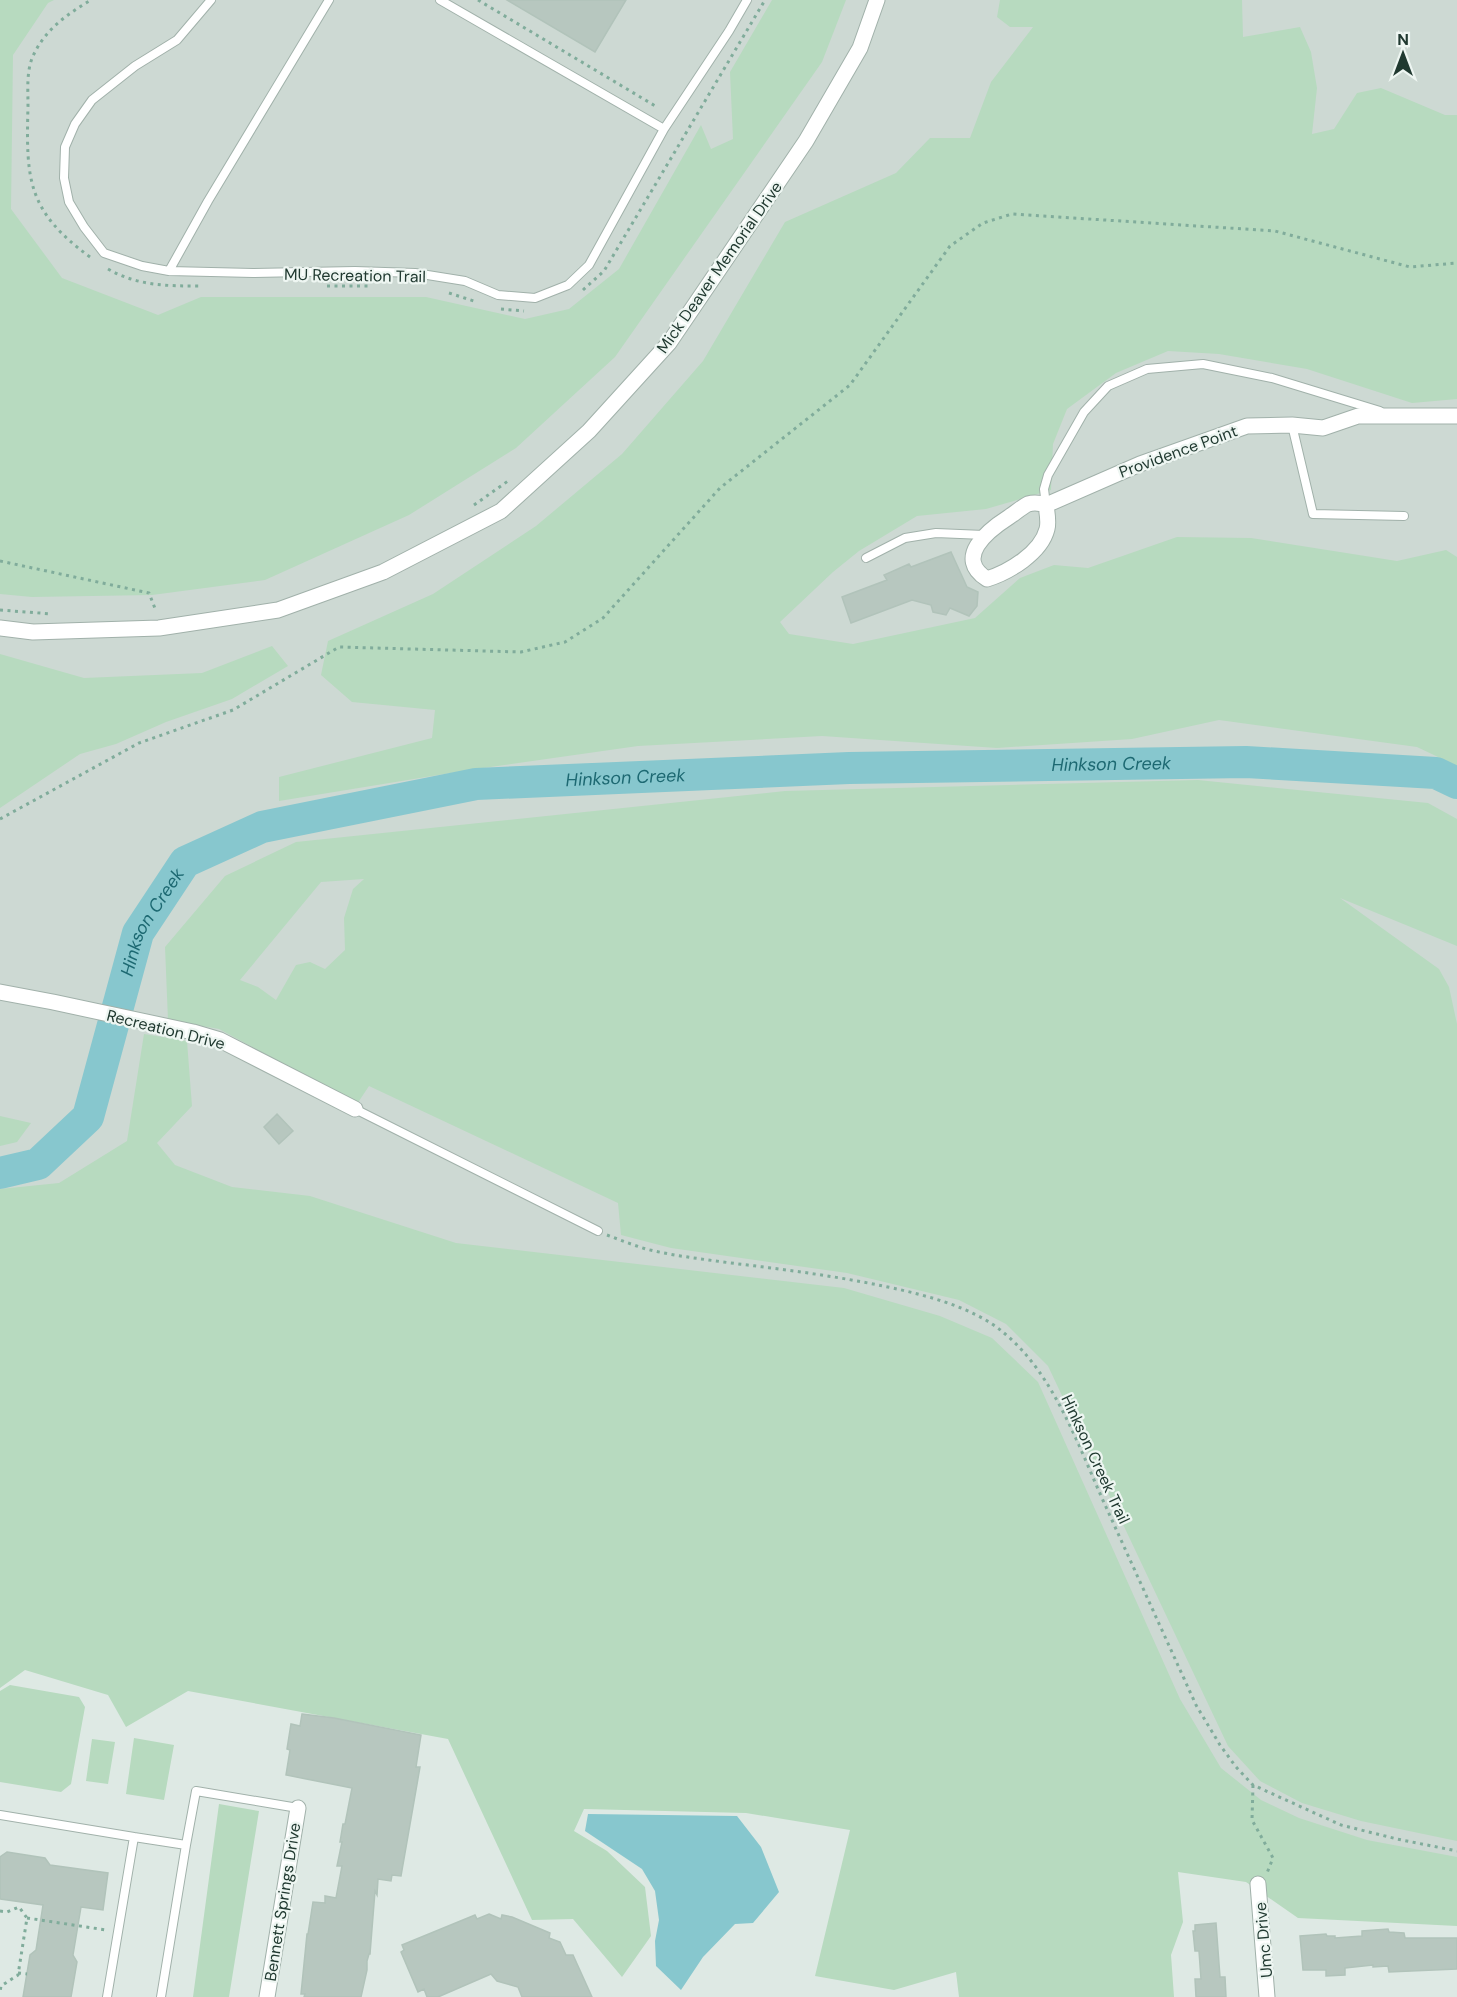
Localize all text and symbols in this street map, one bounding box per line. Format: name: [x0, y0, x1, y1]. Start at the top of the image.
north arrow: [1373, 24, 1433, 84]
text: N: [1397, 29, 1409, 50]
street label: Mick Deaver Memorial Drive: [652, 177, 787, 357]
street label: MU Recreation Trail: [284, 264, 426, 287]
street label: Providence Point: [1116, 420, 1240, 483]
water label: Hinkson Creek: [1051, 751, 1172, 777]
water label: Hinkson Creek: [565, 763, 687, 792]
water label: Hinkson Creek: [115, 863, 190, 979]
street label: Recreation Drive: [104, 1005, 227, 1054]
street label: Hinkson Creek Trail: [1056, 1391, 1135, 1527]
street label: Bennett Springs Drive: [260, 1821, 305, 1983]
street label: Umc Drive: [1250, 1901, 1277, 1979]

